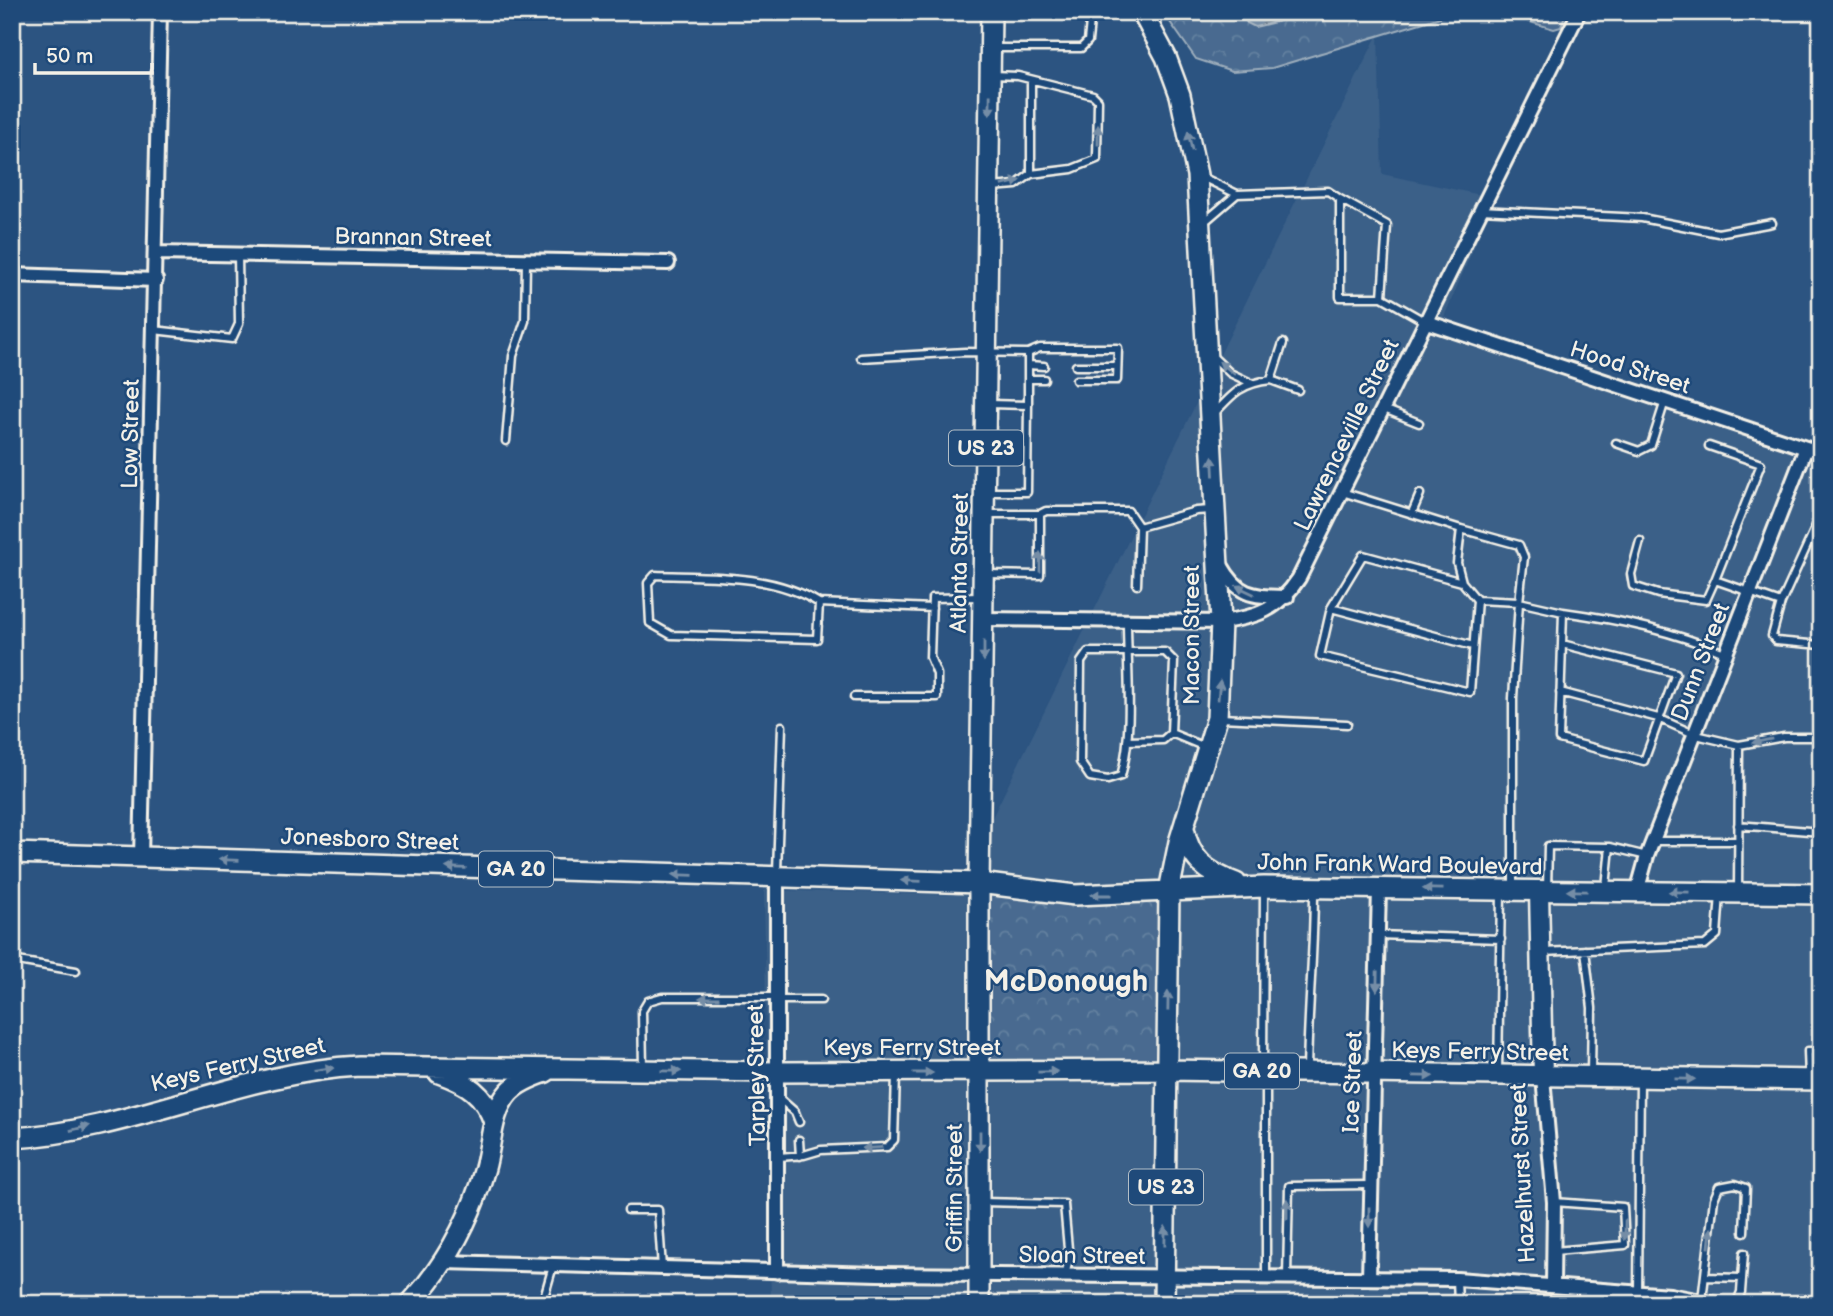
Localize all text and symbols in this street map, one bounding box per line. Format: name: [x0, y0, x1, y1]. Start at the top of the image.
scale bar: [35, 32, 152, 76]
text: 50 m: [46, 44, 93, 69]
one-way arrow: [984, 94, 996, 116]
one-way arrow: [1092, 123, 1104, 145]
one-way arrow: [1185, 130, 1196, 152]
one-way arrow: [1000, 177, 1022, 188]
street label: Brannan Street: [334, 223, 492, 253]
street label: Lawrenceville Street: [1288, 334, 1406, 536]
street label: Hood Street: [1566, 335, 1694, 401]
one-way arrow: [1218, 361, 1236, 376]
street label: Low Street: [116, 379, 146, 489]
road number: US 23: [949, 430, 1023, 466]
one-way arrow: [1207, 455, 1218, 477]
street label: Atlanta Street: [945, 493, 975, 633]
one-way arrow: [1034, 550, 1046, 572]
street label: Macon Street: [1178, 565, 1206, 705]
one-way arrow: [1235, 584, 1255, 596]
street label: Dunn Street: [1666, 599, 1736, 725]
one-way arrow: [978, 640, 989, 662]
one-way arrow: [1214, 679, 1225, 701]
one-way arrow: [1750, 736, 1772, 747]
street label: Jonesboro Street: [280, 823, 460, 857]
street label: John Frank Ward Boulevard: [1257, 849, 1543, 881]
road number: GA 20: [479, 852, 553, 886]
one-way arrow: [217, 855, 239, 866]
one-way arrow: [445, 862, 467, 873]
one-way arrow: [672, 869, 694, 880]
one-way arrow: [900, 876, 922, 887]
one-way arrow: [1422, 884, 1444, 895]
one-way arrow: [1565, 885, 1587, 897]
one-way arrow: [1668, 887, 1690, 898]
one-way arrow: [1090, 889, 1112, 901]
district label: McDonough: [984, 964, 1148, 1000]
one-way arrow: [1371, 971, 1382, 993]
one-way arrow: [1162, 990, 1174, 1012]
one-way arrow: [698, 992, 720, 1004]
street label: Tarpley Street: [742, 1004, 772, 1146]
street label: Keys Ferry Street: [148, 1031, 328, 1099]
street label: Ice Street: [1337, 1031, 1369, 1133]
street label: Keys Ferry Street: [823, 1034, 1001, 1062]
street label: Keys Ferry Street: [1391, 1036, 1569, 1068]
road number: GA 20: [1225, 1054, 1299, 1088]
one-way arrow: [313, 1063, 335, 1074]
one-way arrow: [660, 1065, 682, 1076]
one-way arrow: [1038, 1066, 1060, 1077]
one-way arrow: [912, 1067, 934, 1079]
one-way arrow: [1412, 1070, 1434, 1082]
one-way arrow: [1674, 1073, 1696, 1085]
street label: Hazelhurst Street: [1504, 1082, 1542, 1264]
one-way arrow: [69, 1122, 91, 1133]
street label: Griffin Street: [941, 1123, 969, 1253]
one-way arrow: [974, 1130, 986, 1152]
one-way arrow: [860, 1143, 882, 1154]
road number: US 23: [1129, 1170, 1203, 1204]
one-way arrow: [1281, 1198, 1293, 1220]
one-way arrow: [1363, 1206, 1375, 1228]
one-way arrow: [1620, 1219, 1631, 1241]
one-way arrow: [1159, 1224, 1171, 1246]
one-way arrow: [1704, 1227, 1715, 1249]
street label: Sloan Street: [1018, 1241, 1146, 1271]

